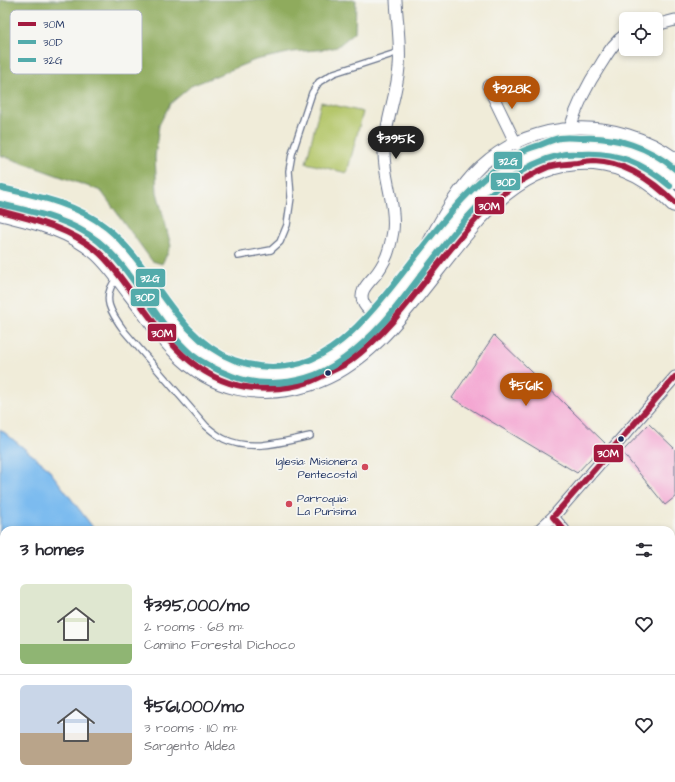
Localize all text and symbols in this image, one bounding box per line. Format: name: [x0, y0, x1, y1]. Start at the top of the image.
legend: [10, 10, 142, 74]
map controls: [619, 12, 663, 56]
button: locate: [619, 12, 663, 56]
text: 30M: [43, 17, 65, 32]
text: 30D: [43, 35, 63, 50]
text: 32G: [43, 53, 63, 68]
pin: $928K: [484, 76, 540, 110]
text: $928K: [493, 80, 531, 98]
pin: $395K: [368, 126, 424, 160]
text: $395K: [377, 130, 415, 148]
line badge: 32G: [493, 151, 523, 170]
text: 32G: [497, 154, 518, 169]
line badge: 30D: [490, 172, 521, 191]
text: 30D: [495, 175, 517, 190]
line badge: 30M: [474, 196, 505, 215]
text: 30M: [477, 199, 500, 214]
line badge: 32G: [135, 268, 166, 288]
text: 32G: [139, 271, 160, 286]
line badge: 30D: [130, 288, 160, 307]
text: 30D: [134, 290, 156, 305]
line badge: 30M: [147, 323, 177, 342]
text: 30M: [150, 326, 173, 341]
unlabelled marker: [323, 368, 333, 378]
pin: $561K: [498, 373, 554, 407]
text: $561K: [509, 377, 543, 395]
unlabelled marker: [616, 434, 626, 444]
line badge: 30M: [593, 444, 624, 463]
text: 30M: [596, 446, 619, 461]
place label: Iglesia: Misionera Pentecostal: [276, 454, 357, 482]
marker: Iglesia: Misionera Pentecostal: [360, 462, 370, 472]
place label: Parroquia: La Purisima: [297, 491, 357, 519]
marker: Parroquia: La Purisima: [284, 499, 294, 509]
text: 3 homes: [20, 538, 84, 562]
icon: filters: [633, 539, 655, 561]
text: $395,000/mo: [144, 594, 250, 618]
icon: home: [52, 600, 100, 648]
icon: heart: [633, 613, 655, 635]
text: 2 rooms · 68 m²: [144, 618, 244, 636]
text: Camino Forestal Dichoco: [144, 636, 295, 654]
text: $561,000/mo: [144, 695, 244, 719]
icon: home: [52, 701, 100, 749]
icon: heart: [633, 714, 655, 736]
text: 3 rooms · 110 m²: [144, 719, 238, 737]
text: Sargento Aldea: [144, 737, 235, 755]

